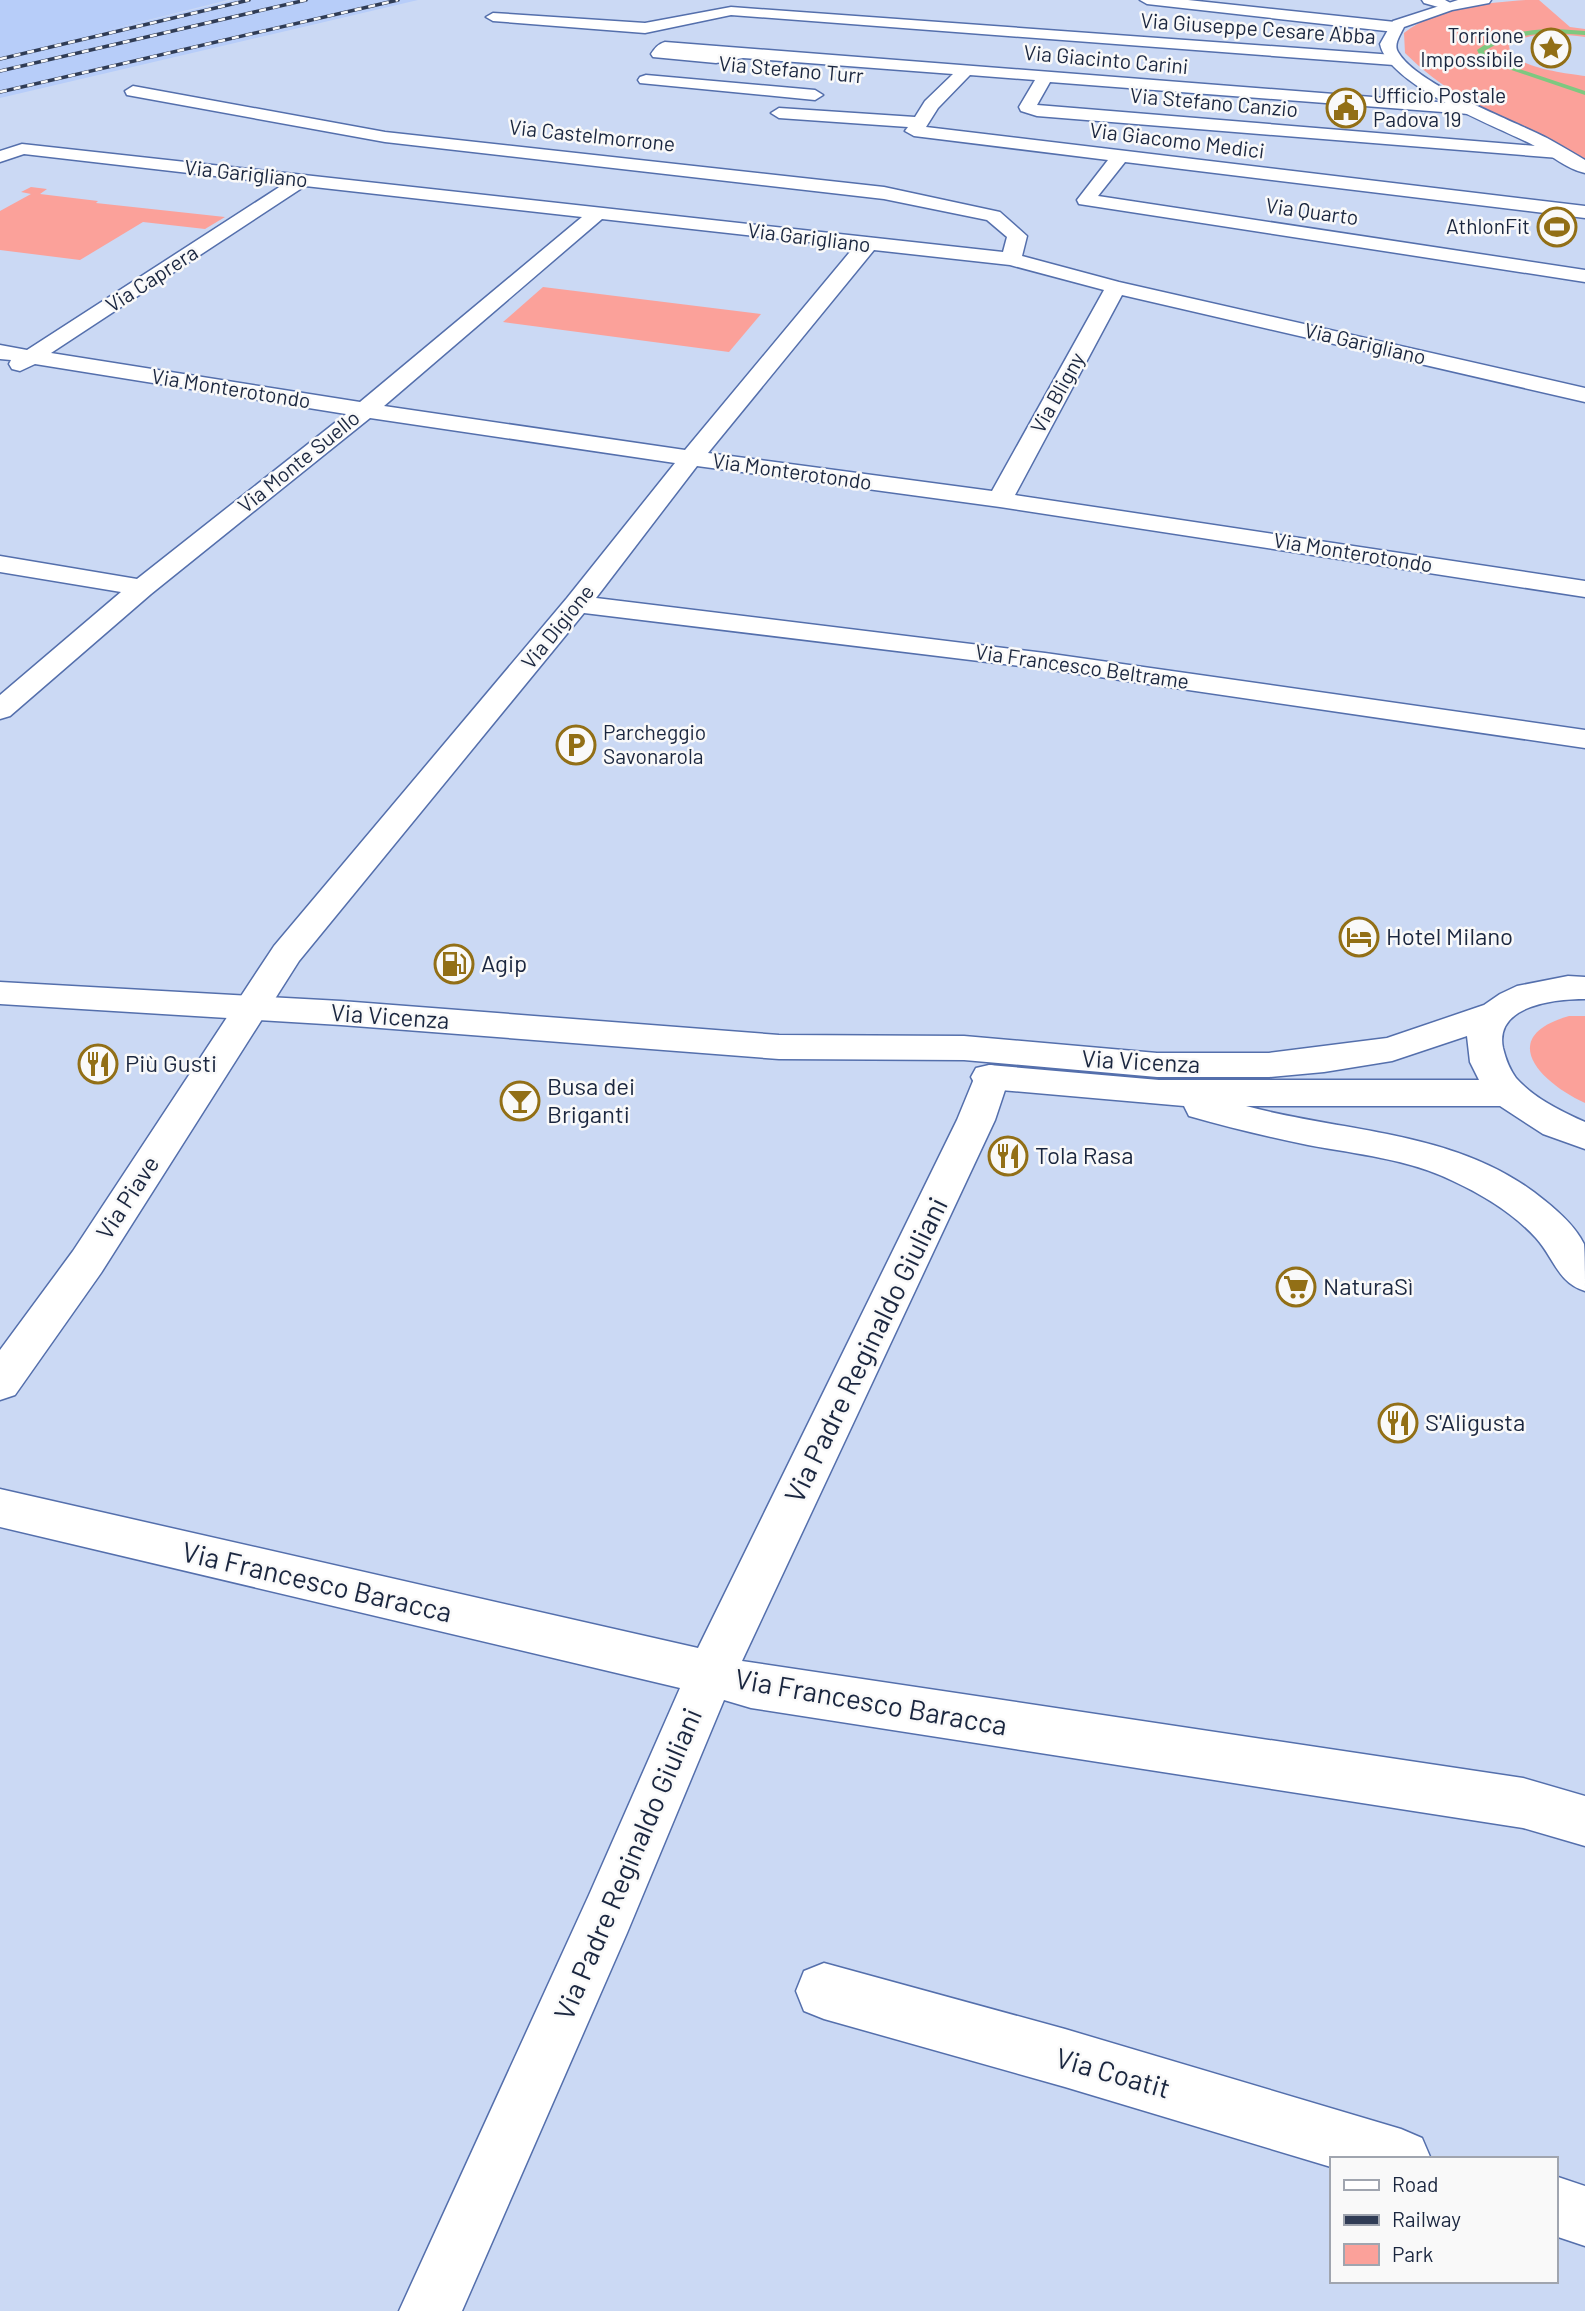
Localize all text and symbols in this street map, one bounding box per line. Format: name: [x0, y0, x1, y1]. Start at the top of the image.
street label: Via Giuseppe Cesare Abba: [1140, 7, 1377, 48]
place label: Torrione Impossibile: [1420, 22, 1524, 71]
place icon: Torrione Impossibile: [1530, 27, 1572, 69]
street label: Via Giacinto Carini: [1023, 39, 1189, 78]
street label: Via Stefano Turr: [718, 50, 865, 87]
street label: Via Stefano Canzio: [1129, 82, 1299, 121]
place label: Ufficio Postale Padova 19: [1373, 82, 1506, 131]
public building icon: Ufficio Postale Padova 19: [1325, 87, 1367, 129]
street label: Via Castelmorrone: [508, 113, 677, 156]
street label: Via Giacomo Medici: [1088, 116, 1266, 163]
street label: Via Garigliano: [183, 154, 309, 191]
street label: Via Quarto: [1264, 192, 1360, 229]
sports icon: AthlonFit: [1536, 206, 1578, 248]
place label: AthlonFit: [1446, 213, 1530, 238]
street label: Via Garigliano: [746, 217, 872, 256]
street label: Via Caprera: [100, 239, 202, 317]
street label: Via Garigliano: [1302, 316, 1429, 369]
street label: Via Bligny: [1024, 347, 1089, 437]
street label: Via Monterotondo: [150, 363, 313, 412]
street label: Via Monte Suello: [232, 404, 364, 517]
street label: Via Monterotondo: [711, 447, 874, 494]
street label: Via Monterotondo: [1272, 527, 1435, 576]
street label: Via Digione: [515, 579, 598, 673]
street label: Via Francesco Beltrame: [974, 638, 1191, 693]
place label: Parcheggio Savonarola: [603, 719, 706, 768]
parking icon: Parcheggio Savonarola: [555, 724, 597, 766]
hotel icon: Hotel Milano: [1338, 916, 1380, 958]
place label: Hotel Milano: [1386, 921, 1513, 950]
fuel station icon: Agip: [433, 943, 475, 985]
place label: Agip: [481, 948, 527, 977]
street label: Via Vicenza: [330, 997, 450, 1034]
restaurant icon: Più Gusti: [77, 1043, 119, 1085]
street label: Via Vicenza: [1081, 1043, 1201, 1078]
place label: Più Gusti: [125, 1048, 217, 1077]
place label: Busa dei Briganti: [547, 1071, 635, 1128]
bar icon: Busa dei Briganti: [499, 1080, 541, 1122]
restaurant icon: Tola Rasa: [987, 1135, 1029, 1177]
place label: Tola Rasa: [1035, 1140, 1133, 1169]
street label: Via Piave: [89, 1150, 164, 1244]
street label: Via Padre Reginaldo Giuliani: [776, 1191, 954, 1508]
supermarket icon: NaturaSì: [1275, 1266, 1317, 1308]
place label: NaturaSì: [1323, 1271, 1413, 1300]
restaurant icon: S'Aligusta: [1377, 1402, 1419, 1444]
place label: S'Aligusta: [1425, 1407, 1525, 1436]
street label: Via Francesco Baracca: [179, 1533, 455, 1629]
street label: Via Francesco Baracca: [732, 1660, 1010, 1742]
street label: Via Padre Reginaldo Giuliani: [546, 1702, 708, 2025]
street label: Via Coatit: [1052, 2040, 1174, 2105]
legend: [1330, 2157, 1557, 2283]
text: Road: [1392, 2171, 1438, 2196]
text: Railway: [1392, 2206, 1461, 2231]
text: Park: [1392, 2241, 1433, 2266]

